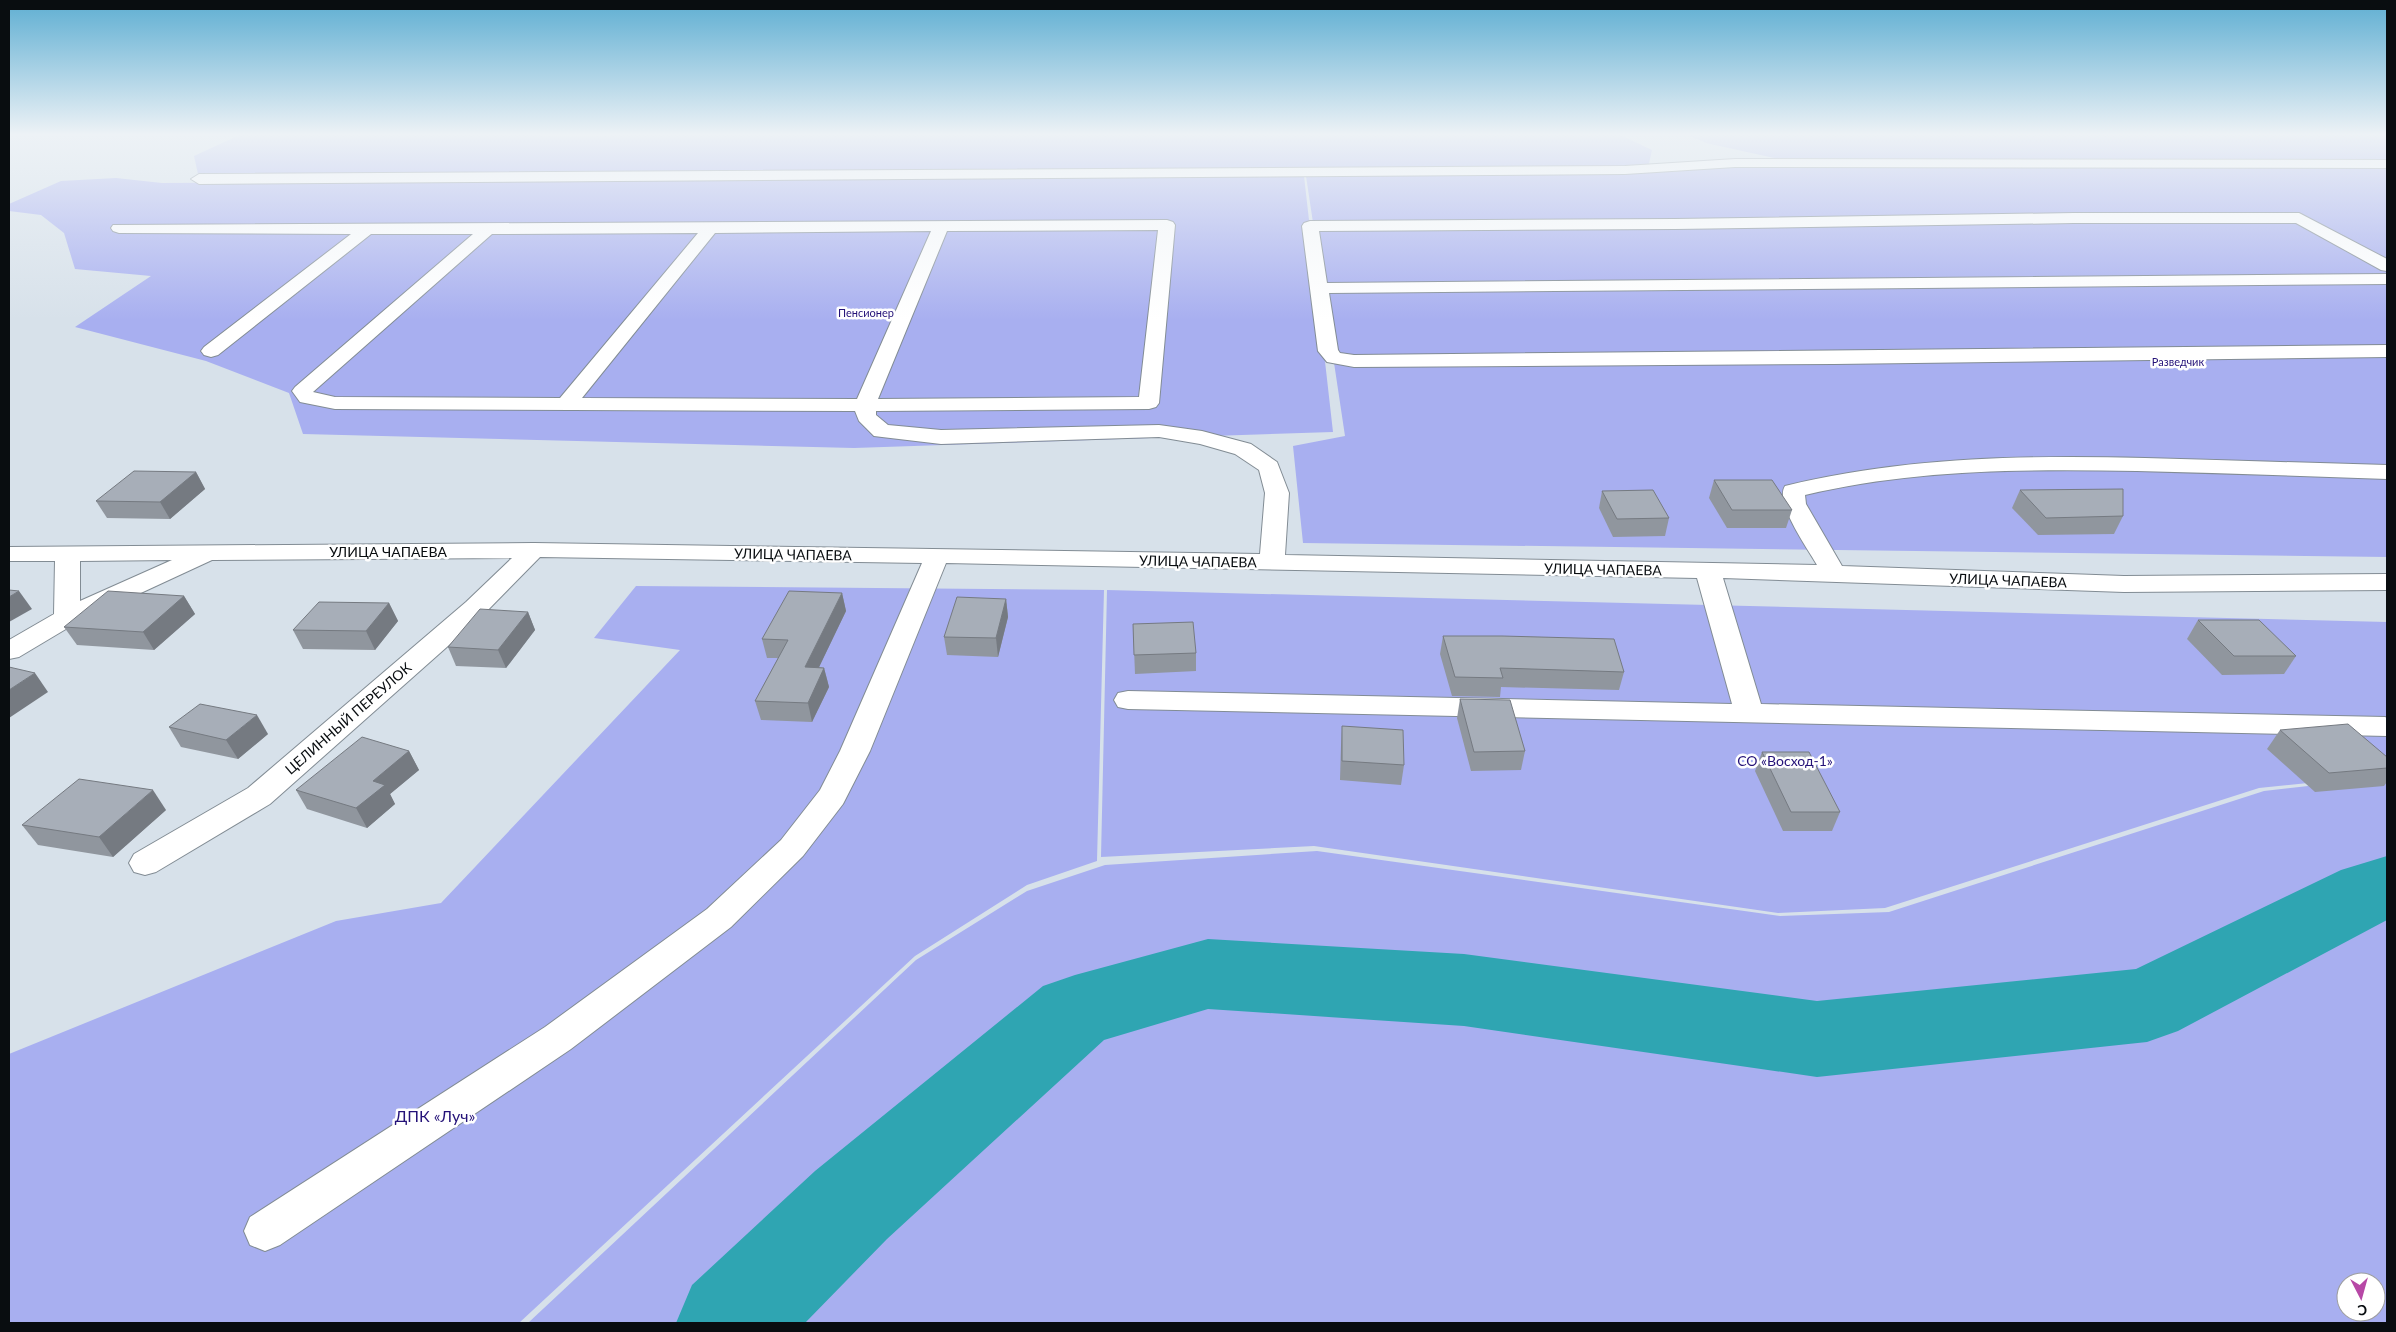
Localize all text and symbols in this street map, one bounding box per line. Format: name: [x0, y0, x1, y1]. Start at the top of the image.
park label: Пенсионер: [838, 306, 894, 319]
park label: Разведчик: [2152, 355, 2204, 368]
street label: УЛИЦА ЧАПАЕВА: [329, 543, 447, 560]
street label: УЛИЦА ЧАПАЕВА: [734, 544, 853, 564]
street label: УЛИЦА ЧАПАЕВА: [1139, 551, 1258, 571]
street label: УЛИЦА ЧАПАЕВА: [1544, 559, 1663, 579]
street label: УЛИЦА ЧАПАЕВА: [1949, 569, 2068, 591]
street label: ЦЕЛИННЫЙ ПЕРЕУЛОК: [281, 658, 415, 777]
park label: СО «Восход-1»: [1737, 752, 1833, 769]
park label: ДПК «Луч»: [395, 1106, 475, 1125]
north arrow: [2336, 1272, 2386, 1322]
text: С: [2356, 1301, 2368, 1319]

